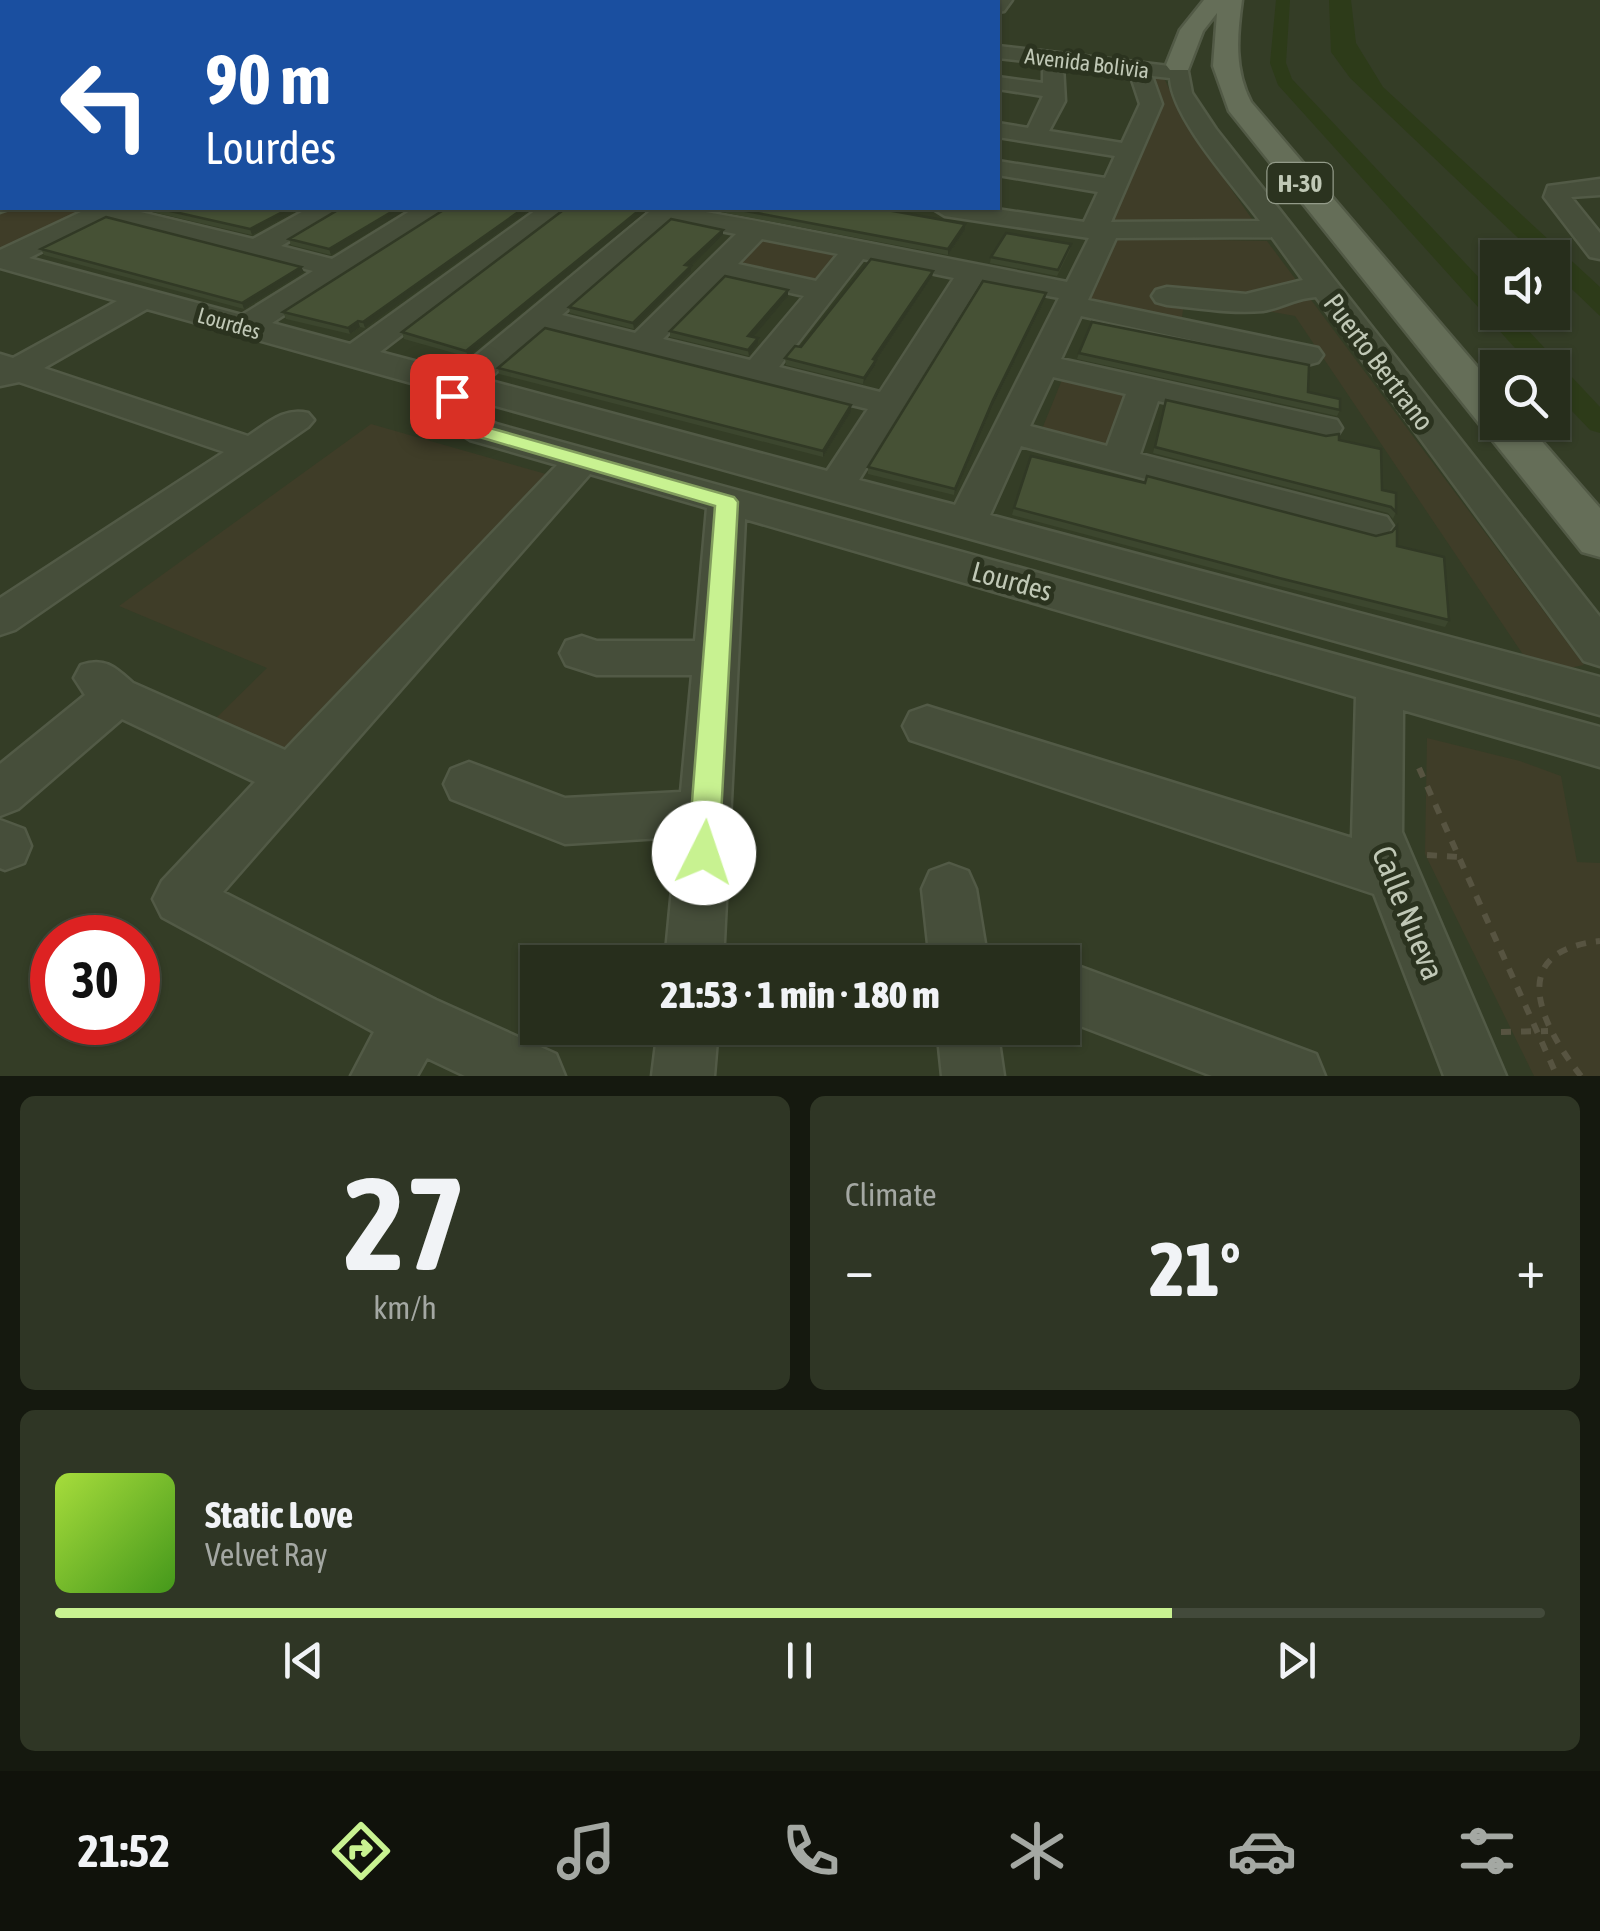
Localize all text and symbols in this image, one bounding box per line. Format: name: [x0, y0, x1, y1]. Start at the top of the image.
text: 90 m: [205, 39, 331, 119]
icon: left: [40, 40, 170, 170]
street label: Avenida Bolivia: [1023, 42, 1151, 84]
text: Lourdes: [205, 122, 336, 174]
road number: H-30: [1268, 163, 1332, 203]
map controls: [1480, 240, 1570, 440]
button: sound: [1480, 240, 1570, 330]
street label: Puerto Bertrano: [1317, 288, 1441, 436]
street label: Lourdes: [195, 302, 264, 344]
button: search: [1480, 350, 1570, 440]
pin: [410, 354, 495, 439]
icon: arrive: [425, 369, 480, 424]
street label: Lourdes: [968, 555, 1056, 607]
position arrow: [652, 801, 756, 905]
street label: Calle Nueva: [1365, 840, 1452, 985]
speed limit sign: 30: [30, 915, 160, 1045]
text: 21:53 · 1 min · 180 m: [660, 973, 940, 1016]
text: 27: [344, 1149, 466, 1298]
text: Climate: [845, 1176, 937, 1213]
text: 21°: [1149, 1226, 1241, 1312]
text: −: [845, 1237, 874, 1300]
text: +: [1516, 1237, 1545, 1300]
text: km/h: [373, 1289, 437, 1326]
text: Static Love: [205, 1493, 353, 1536]
text: Velvet Ray: [205, 1536, 327, 1573]
icon: previous: [276, 1633, 331, 1688]
icon: pause: [772, 1633, 827, 1688]
icon: next: [1269, 1633, 1324, 1688]
icon: directions: [326, 1816, 396, 1886]
icon: music: [551, 1816, 621, 1886]
icon: phone: [776, 1816, 846, 1886]
icon: climate: [1002, 1816, 1072, 1886]
icon: car: [1227, 1816, 1297, 1886]
icon: filters: [1452, 1816, 1522, 1886]
text: 21:52: [78, 1825, 170, 1877]

